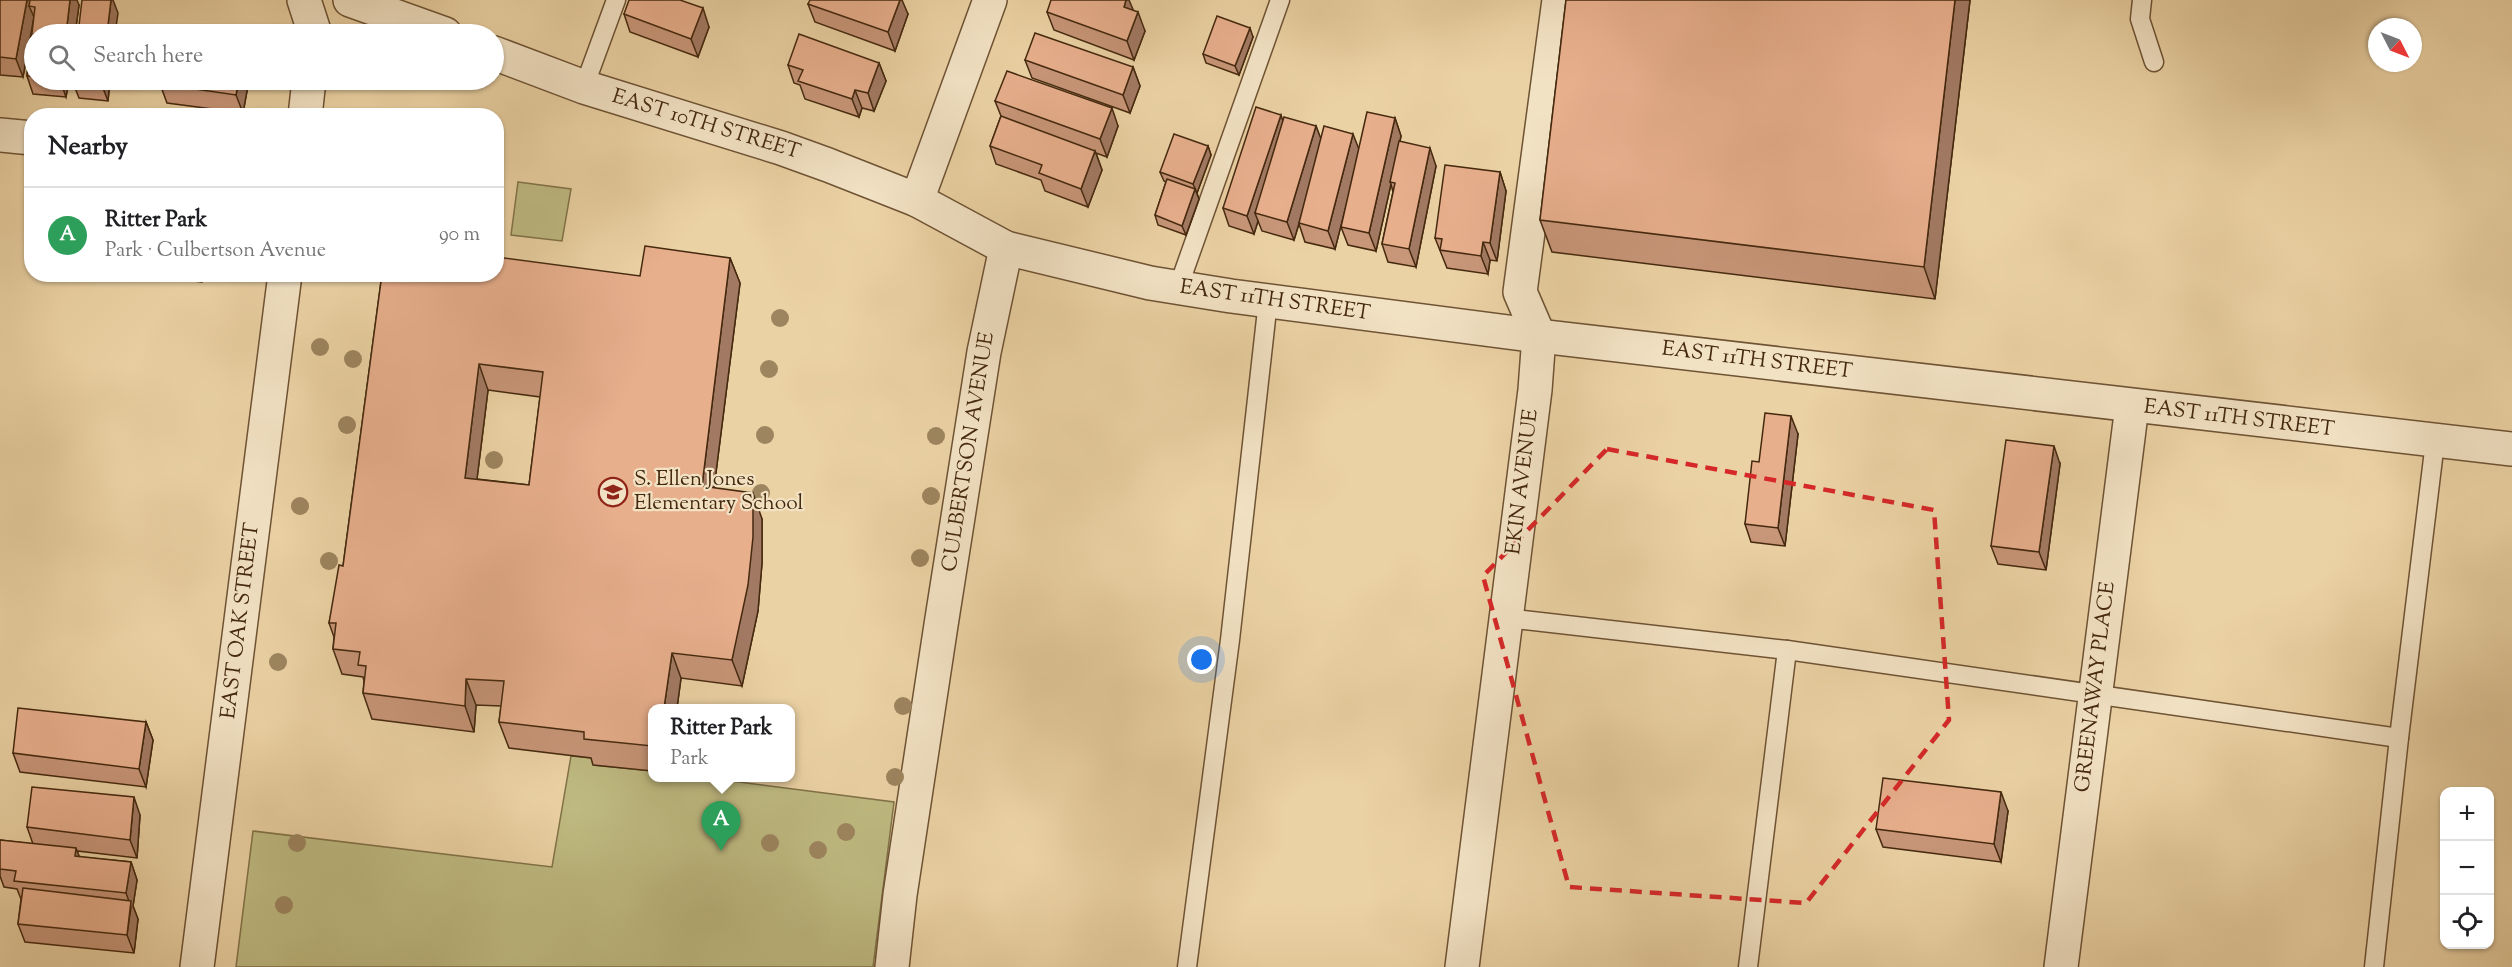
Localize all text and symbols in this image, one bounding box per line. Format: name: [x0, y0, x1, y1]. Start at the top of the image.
north arrow: [2368, 18, 2422, 72]
search box: [24, 24, 504, 90]
icon: search: [45, 41, 78, 74]
text: Search here: [93, 41, 203, 73]
street label: EAST 10TH STREET: [608, 82, 804, 168]
text: Nearby: [48, 129, 128, 166]
text: Ritter Park: [105, 205, 207, 237]
text: A: [59, 221, 76, 250]
text: 90 m: [439, 221, 480, 250]
text: Park · Culbertson Avenue: [105, 237, 326, 266]
street label: EAST 11TH STREET: [1178, 273, 1372, 329]
street label: CULBERTSON AVENUE: [935, 330, 1003, 574]
street label: EAST 11TH STREET: [1660, 334, 1854, 388]
street label: EAST 11TH STREET: [2142, 392, 2336, 446]
street label: EKIN AVENUE: [1499, 407, 1547, 556]
place label: S. Ellen Jones Elementary School: [634, 465, 804, 519]
school or university icon: S. Ellen Jones Elementary School: [597, 476, 629, 508]
street label: EAST OAK STREET: [214, 521, 268, 721]
street label: GREENAWAY PLACE: [2068, 580, 2124, 794]
your location: [1187, 645, 1216, 674]
popup: [648, 704, 795, 782]
text: Ritter Park: [670, 713, 773, 745]
text: Park: [670, 745, 709, 774]
map controls: [2440, 787, 2494, 949]
button: +: [2440, 787, 2494, 841]
pin: A: [702, 802, 740, 851]
button: −: [2440, 841, 2494, 895]
button: locate: [2440, 895, 2494, 949]

